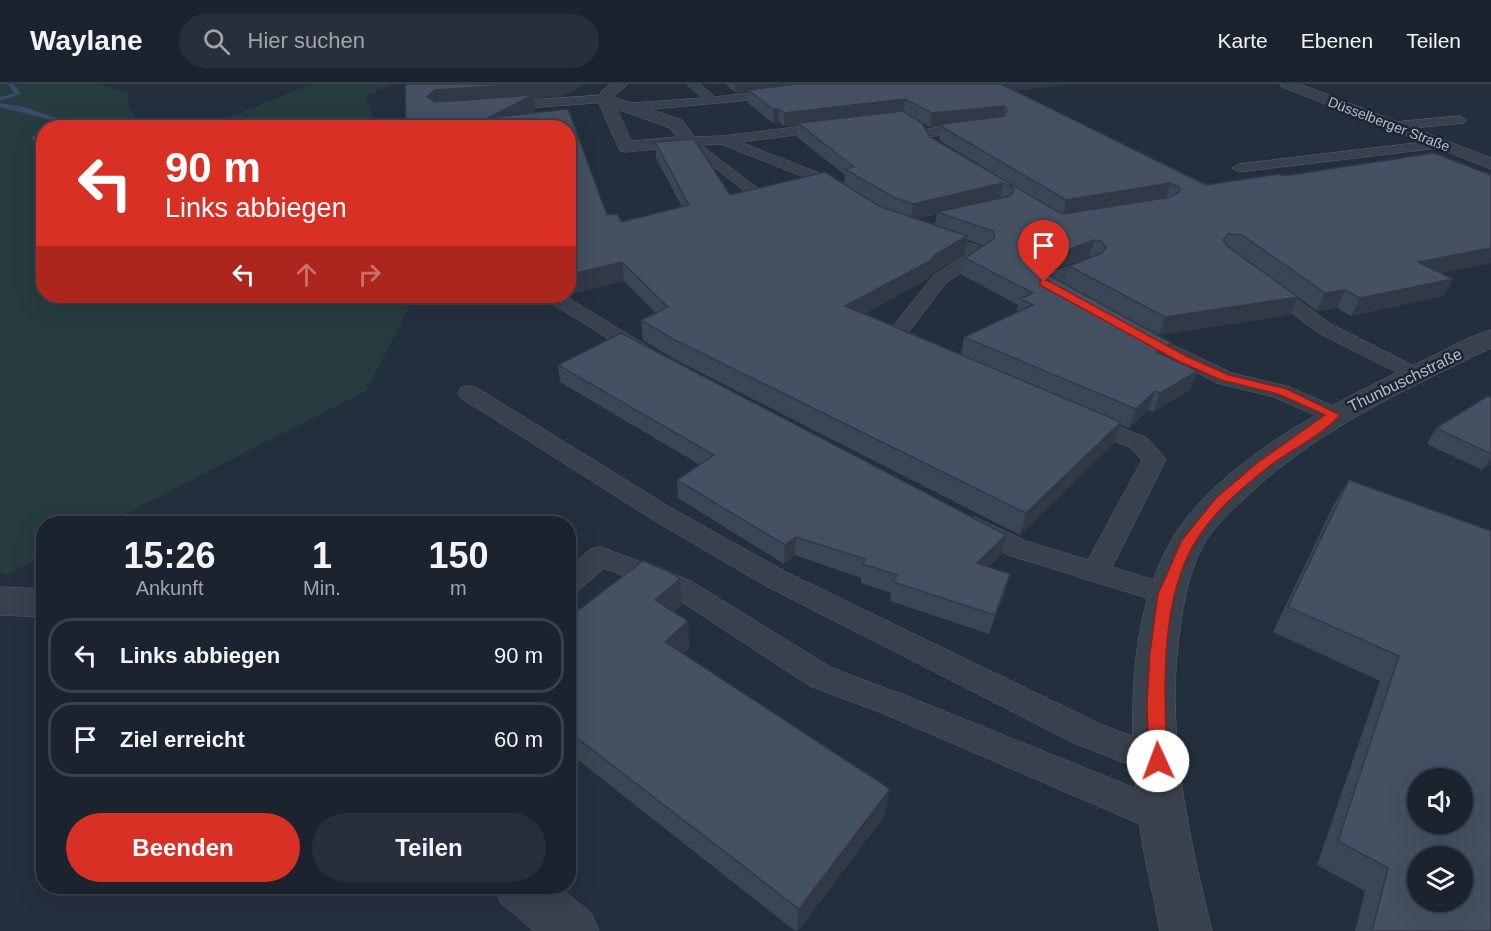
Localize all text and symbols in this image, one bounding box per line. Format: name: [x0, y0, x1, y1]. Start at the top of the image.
search box: [179, 14, 599, 68]
text: Waylane: [30, 25, 143, 56]
icon: search: [200, 25, 233, 58]
text: Hier suchen: [248, 28, 365, 53]
text: Karte: [1218, 29, 1268, 52]
text: Ebenen: [1301, 29, 1373, 52]
text: Teilen: [1406, 29, 1461, 52]
street label: Düsselberger Straße: [1326, 93, 1452, 155]
icon: left: [66, 144, 144, 222]
text: 90 m: [165, 144, 261, 191]
text: Links abbiegen: [165, 193, 347, 223]
pin: [1018, 220, 1069, 282]
icon: arrive: [1027, 229, 1060, 262]
icon: left: [227, 258, 260, 291]
icon: ahead: [290, 258, 323, 291]
icon: right: [353, 258, 386, 291]
street label: Thunbuschstraße: [1345, 345, 1465, 415]
text: 15:26: [124, 535, 216, 576]
text: 1: [312, 535, 332, 576]
text: 150: [428, 535, 488, 576]
text: Ankunft: [136, 577, 203, 599]
text: Min.: [303, 577, 341, 599]
text: m: [450, 577, 467, 599]
icon: left: [69, 639, 102, 672]
text: Links abbiegen: [120, 643, 280, 668]
text: 90 m: [494, 643, 543, 668]
icon: arrive: [69, 723, 102, 756]
text: Ziel erreicht: [120, 727, 245, 752]
text: 60 m: [494, 727, 543, 752]
position arrow: [1126, 729, 1190, 793]
map controls: [1407, 768, 1473, 912]
button: sound: [1407, 768, 1473, 834]
button: Beenden: [66, 813, 300, 882]
button: Teilen: [312, 813, 546, 882]
button: layers: [1407, 846, 1473, 912]

